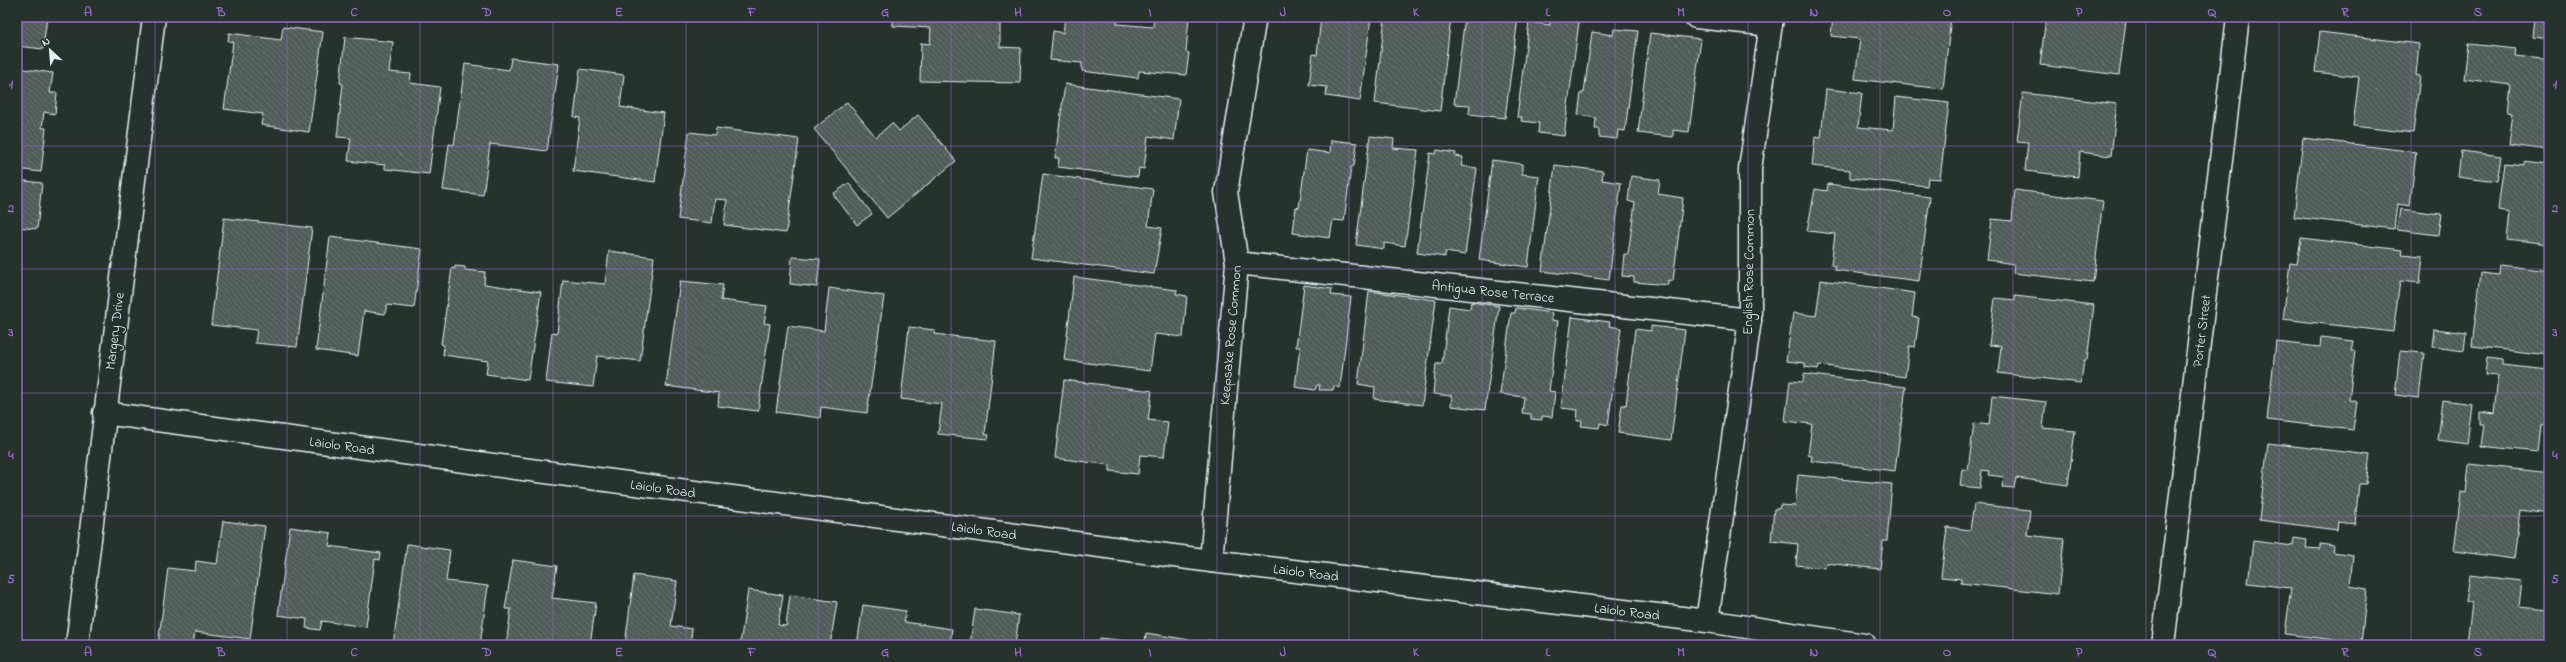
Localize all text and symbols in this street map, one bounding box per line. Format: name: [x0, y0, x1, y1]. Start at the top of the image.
text: A: [84, 3, 92, 22]
text: B: [216, 3, 226, 22]
text: C: [350, 3, 358, 22]
text: D: [481, 3, 492, 22]
text: E: [615, 3, 623, 22]
text: F: [747, 3, 757, 22]
text: G: [881, 3, 889, 22]
text: H: [1014, 3, 1022, 22]
text: I: [1148, 3, 1152, 22]
text: J: [1280, 3, 1286, 22]
text: K: [1413, 3, 1420, 22]
text: L: [1546, 3, 1552, 22]
text: M: [1677, 3, 1685, 22]
text: N: [1810, 3, 1819, 22]
text: O: [1943, 3, 1952, 22]
text: P: [2076, 3, 2083, 22]
text: Q: [2208, 3, 2217, 22]
text: R: [2340, 3, 2349, 22]
text: S: [2474, 3, 2483, 22]
north arrow: [30, 30, 70, 70]
text: N: [39, 33, 53, 51]
text: 1: [9, 75, 14, 94]
text: 1: [2553, 75, 2558, 94]
text: 2: [7, 199, 15, 218]
text: 2: [2551, 199, 2559, 218]
street label: English Rose Common: [1738, 209, 1762, 335]
street label: Keepsake Rose Common: [1215, 264, 1248, 406]
street label: Antigua Rose Terrace: [1430, 276, 1556, 310]
street label: Margery Drive: [100, 291, 132, 371]
street label: Porter Street: [2188, 293, 2217, 369]
text: 3: [7, 323, 14, 342]
text: 3: [2551, 323, 2558, 342]
street label: Laiolo Road: [308, 432, 376, 461]
text: 4: [7, 446, 14, 465]
text: 4: [2551, 446, 2558, 465]
street label: Laiolo Road: [629, 475, 697, 504]
street label: Laiolo Road: [950, 517, 1018, 546]
street label: Laiolo Road: [1272, 559, 1340, 588]
text: 5: [7, 570, 15, 589]
text: 5: [2551, 570, 2559, 589]
street label: Laiolo Road: [1593, 598, 1661, 627]
text: A: [84, 643, 92, 662]
text: B: [216, 643, 226, 662]
text: C: [350, 643, 358, 662]
text: D: [481, 643, 492, 662]
text: E: [615, 643, 623, 662]
text: F: [747, 643, 757, 662]
text: G: [881, 643, 889, 662]
text: H: [1014, 643, 1022, 662]
text: I: [1148, 643, 1152, 662]
text: J: [1280, 643, 1286, 662]
text: K: [1413, 643, 1420, 662]
text: L: [1546, 643, 1552, 662]
text: M: [1677, 643, 1685, 662]
text: N: [1810, 643, 1819, 662]
text: O: [1943, 643, 1952, 662]
text: P: [2076, 643, 2083, 662]
text: Q: [2208, 643, 2217, 662]
text: R: [2340, 643, 2349, 662]
text: S: [2474, 643, 2483, 662]

